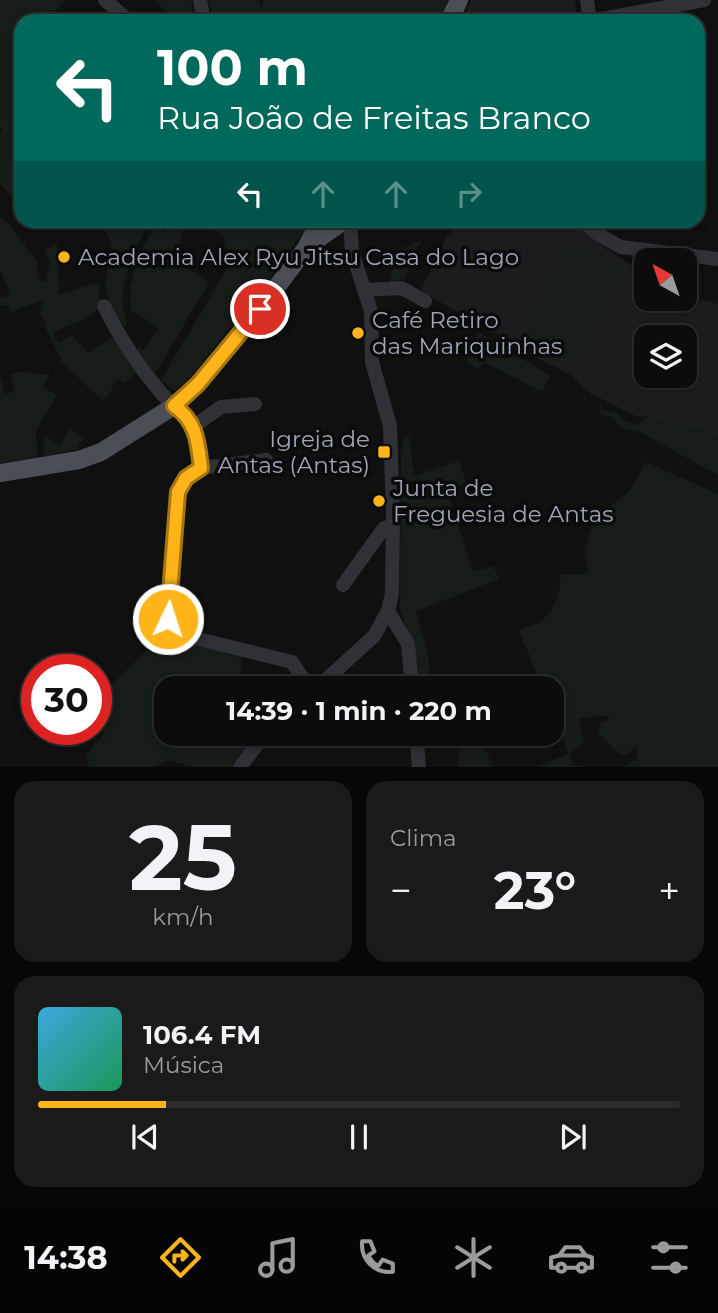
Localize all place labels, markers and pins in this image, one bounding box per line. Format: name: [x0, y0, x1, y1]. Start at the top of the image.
place label: Academia Alex Ryu Jitsu Casa do Lago: [78, 243, 519, 271]
marker: Academia Alex Ryu Jitsu Casa do Lago: [56, 249, 72, 265]
pin: [230, 279, 290, 339]
place label: Café Retiro das Mariquinhas: [372, 306, 562, 360]
marker: Café Retiro das Mariquinhas: [350, 325, 366, 341]
place label: Igreja de Antas (Antas): [217, 425, 370, 479]
marker: Igreja de Antas (Antas): [376, 444, 392, 460]
place label: Junta de Freguesia de Antas: [392, 474, 613, 528]
marker: Junta de Freguesia de Antas: [371, 493, 387, 509]

